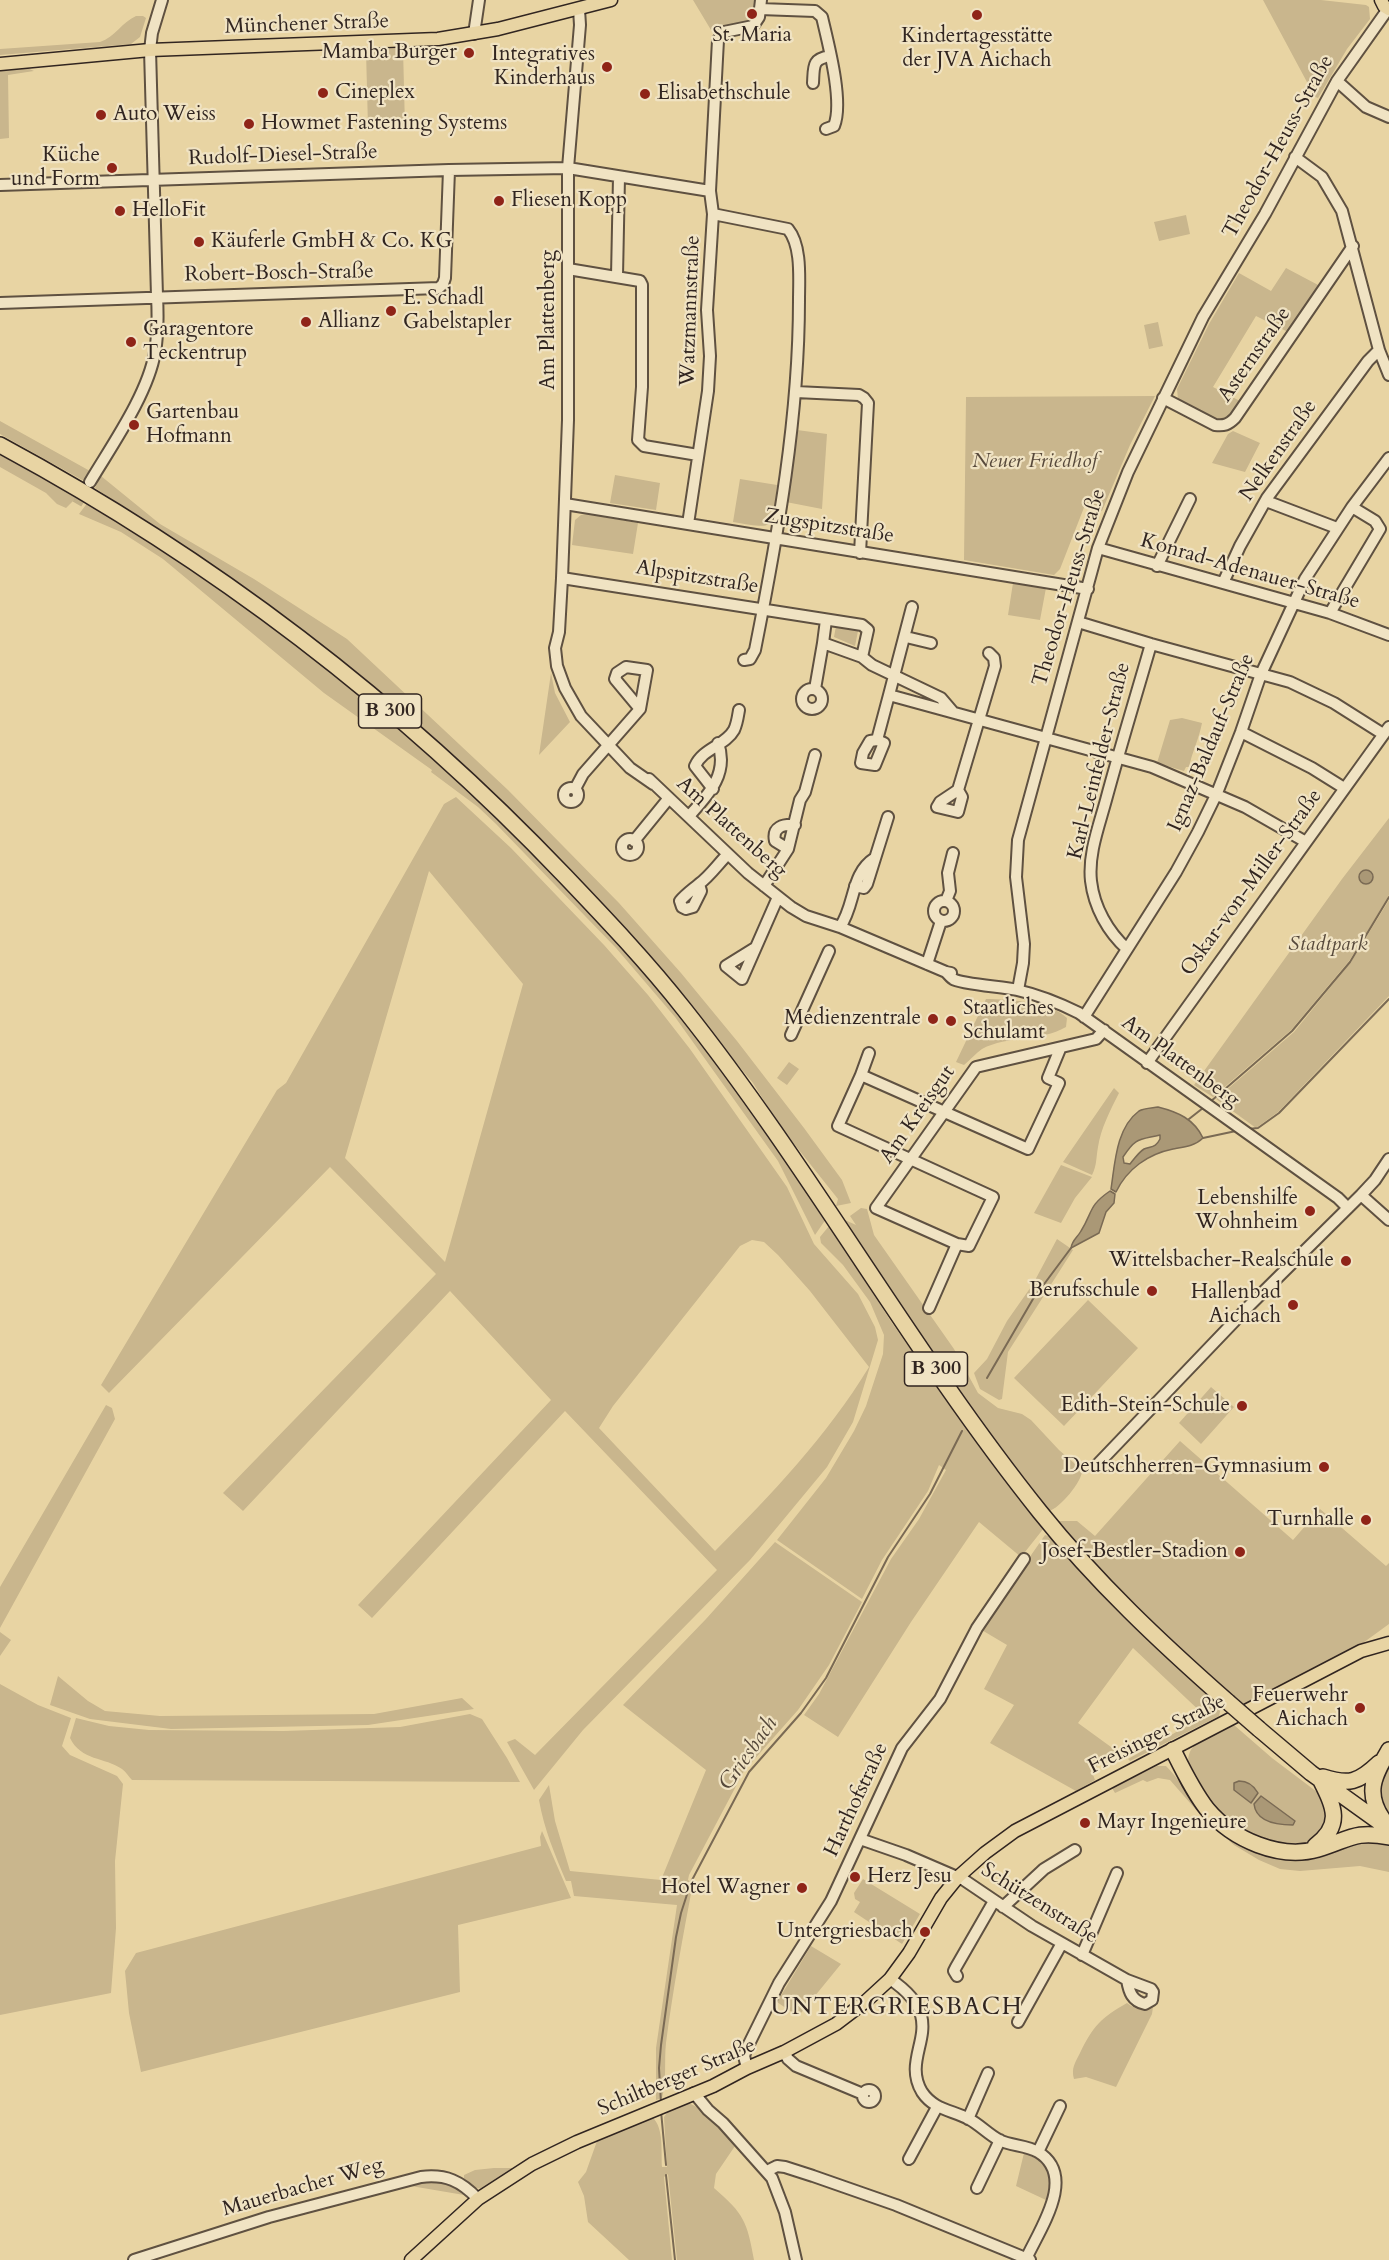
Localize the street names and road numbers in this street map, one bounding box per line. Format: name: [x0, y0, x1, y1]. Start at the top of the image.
street label: Münchener Straße: [224, 10, 390, 40]
street label: Theodor-Heuss-Straße: [1218, 51, 1340, 243]
street label: Rudolf-Diesel-Straße: [188, 140, 378, 172]
street label: Watzmannstraße: [676, 235, 706, 387]
street label: Am Plattenberg: [536, 250, 562, 390]
street label: Robert-Bosch-Straße: [184, 260, 374, 288]
street label: Asternstraße: [1213, 303, 1297, 407]
street label: Nelkenstraße: [1235, 395, 1323, 507]
street label: Theodor-Heuss-Straße: [1028, 486, 1112, 690]
street label: Zugspitzstraße: [762, 504, 896, 550]
street label: Konrad-Adenauer-Straße: [1137, 529, 1363, 615]
street label: Alpspitzstraße: [634, 556, 760, 600]
street label: Ignaz-Baldauf-Straße: [1163, 650, 1261, 836]
street label: Karl-Leinfelder-Straße: [1063, 660, 1137, 862]
road number: B 300: [358, 694, 422, 728]
street label: Am Plattenberg: [670, 772, 792, 884]
street label: Oskar-von-Miller-Straße: [1176, 785, 1328, 981]
street label: Am Plattenberg: [1116, 1011, 1244, 1113]
street label: Am Kreisgut: [875, 1061, 961, 1169]
road number: B 300: [904, 1352, 968, 1386]
street label: Freisinger Straße: [1084, 1690, 1230, 1780]
street label: Harthofstraße: [820, 1739, 894, 1861]
street label: Schützenstraße: [976, 1858, 1102, 1950]
street label: Schiltberger Straße: [595, 2033, 759, 2123]
street label: Mauerbacher Weg: [220, 2153, 386, 2223]

